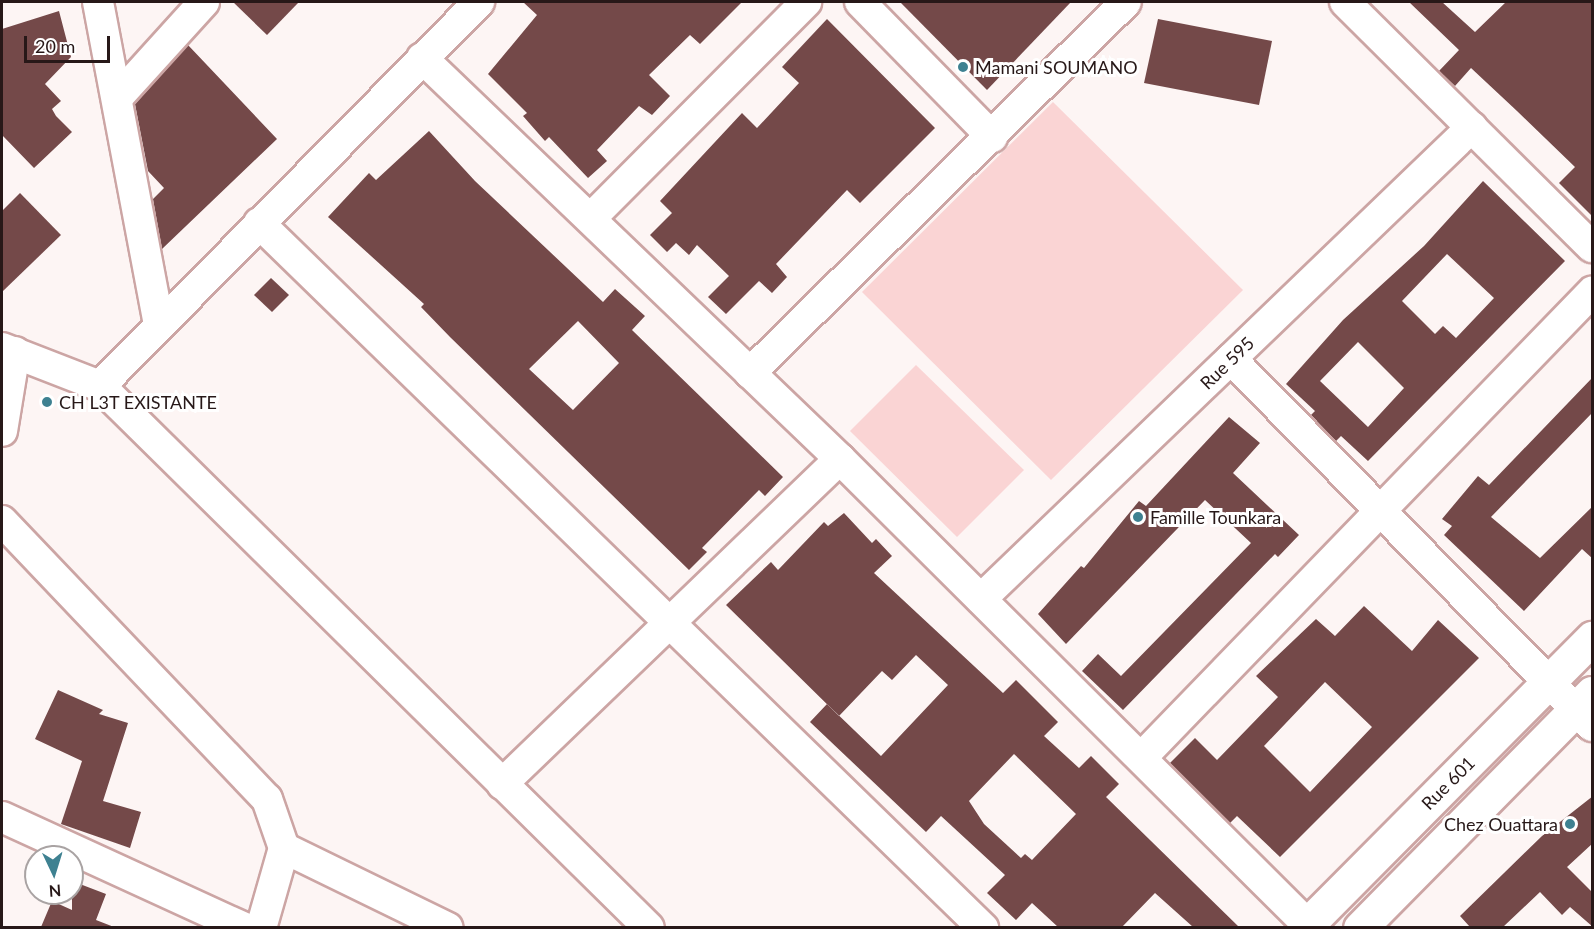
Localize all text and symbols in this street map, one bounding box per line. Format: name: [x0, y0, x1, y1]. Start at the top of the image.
scale bar: [27, 24, 112, 62]
text: 20 m: [35, 35, 75, 57]
place label: Mamani SOUMANO: [975, 56, 1138, 78]
marker: Mamani SOUMANO: [956, 60, 970, 74]
street label: Rue 595: [1196, 332, 1258, 394]
place label: CH L3T EXISTANTE: [59, 391, 217, 413]
marker: CH L3T EXISTANTE: [40, 395, 54, 409]
place label: Famille Tounkara: [1150, 506, 1282, 528]
marker: Famille Tounkara: [1131, 510, 1145, 524]
street label: Rue 601: [1417, 752, 1479, 814]
place label: Chez Ouattara: [1444, 813, 1558, 835]
marker: Chez Ouattara: [1563, 817, 1577, 831]
north arrow: [24, 845, 84, 905]
text: N: [48, 882, 62, 901]

